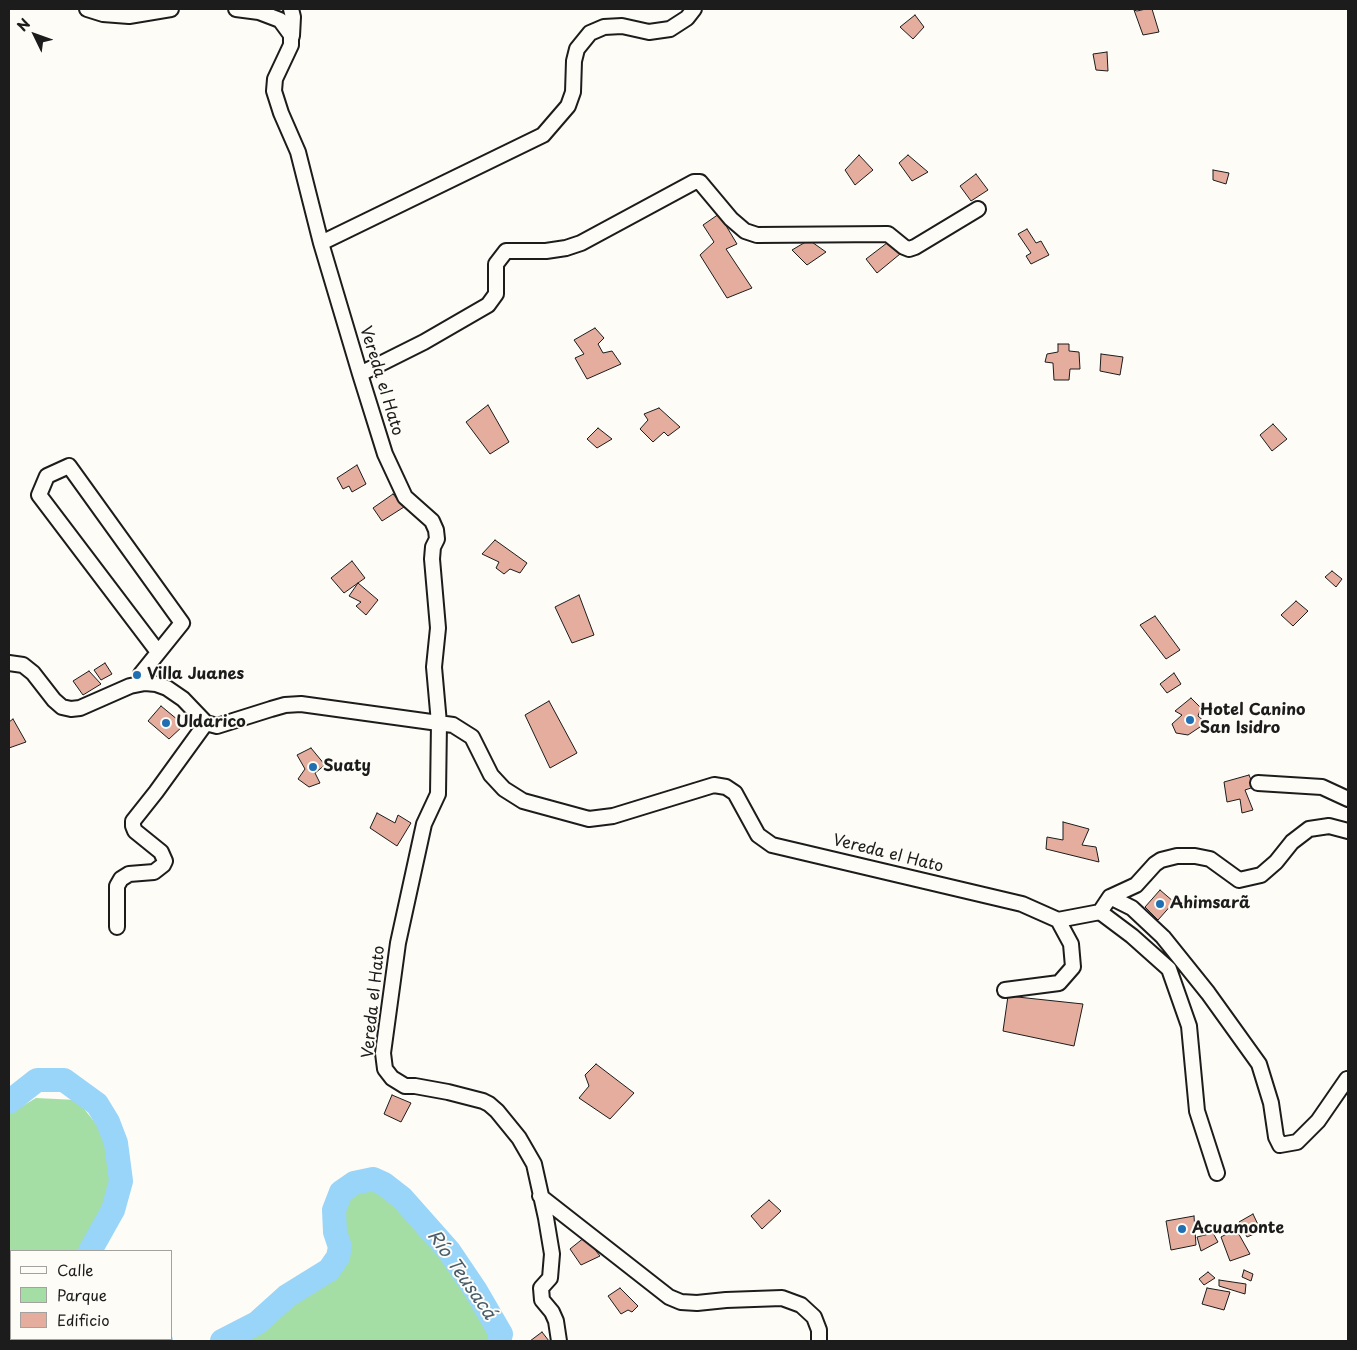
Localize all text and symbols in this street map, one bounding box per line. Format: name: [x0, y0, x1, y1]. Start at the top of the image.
north arrow: [10, 10, 60, 60]
text: N: [12, 13, 35, 36]
street label: Vereda el Hato: [355, 324, 407, 438]
place label: Villa Juanes: [147, 665, 244, 685]
marker: Villa Juanes: [131, 669, 143, 681]
place label: Hotel Canino San Isidro: [1200, 701, 1306, 739]
place label: Uldarico: [176, 713, 246, 733]
marker: Hotel Canino San Isidro: [1184, 714, 1196, 726]
marker: Uldarico: [160, 717, 172, 729]
place label: Suaty: [323, 757, 371, 777]
marker: Suaty: [307, 761, 319, 773]
street label: Vereda el Hato: [831, 831, 945, 877]
place label: Ahimsarã: [1170, 894, 1250, 914]
marker: Ahimsarã: [1154, 898, 1166, 910]
street label: Vereda el Hato: [359, 945, 389, 1059]
place label: Acuamonte: [1192, 1219, 1284, 1239]
marker: Acuamonte: [1176, 1223, 1188, 1235]
water label: Río Teusacá: [422, 1226, 500, 1324]
legend: [10, 1250, 172, 1340]
text: Calle: [57, 1258, 94, 1281]
text: Parque: [57, 1283, 107, 1306]
text: Edificio: [57, 1308, 110, 1331]

